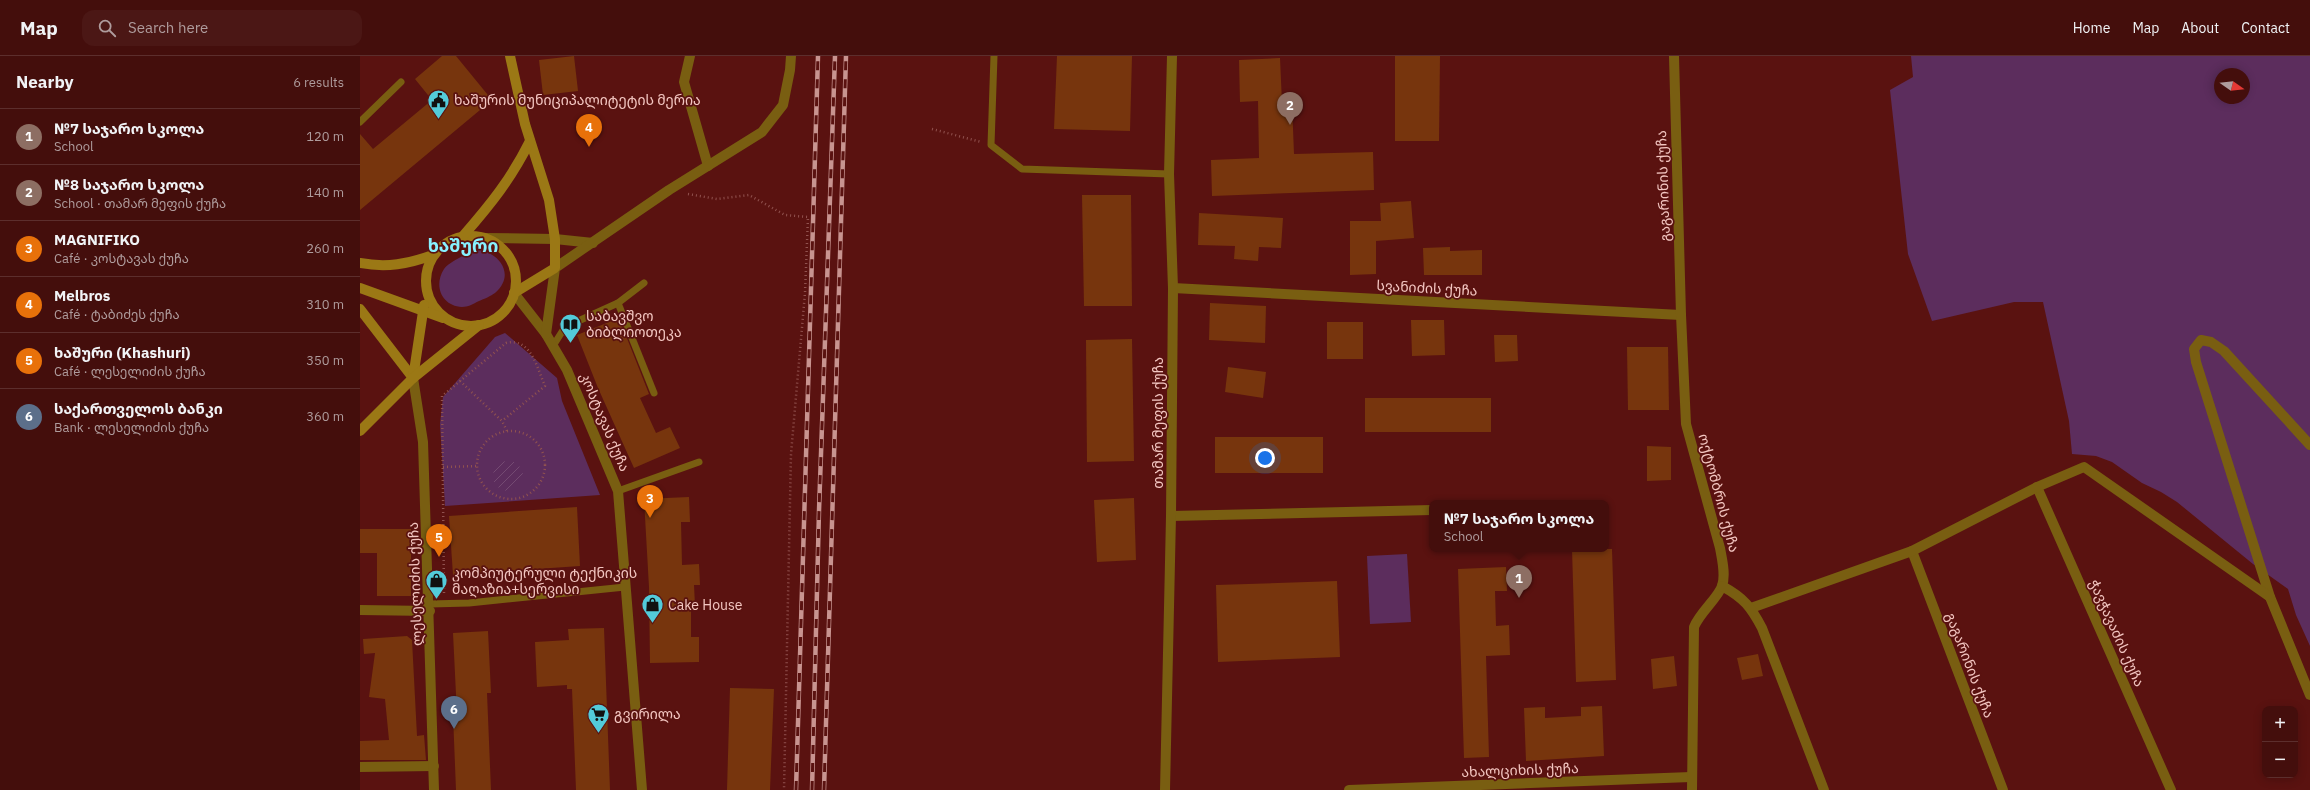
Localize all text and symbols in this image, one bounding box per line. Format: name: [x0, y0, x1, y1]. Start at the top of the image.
search box: [82, 10, 362, 46]
text: Map: [20, 16, 58, 40]
icon: search: [96, 17, 118, 39]
text: Search here: [128, 18, 208, 37]
text: Home: [2073, 19, 2110, 37]
text: Map: [2132, 19, 2159, 37]
text: About: [2181, 19, 2219, 37]
text: Contact: [2241, 19, 2290, 37]
north arrow: [2214, 68, 2250, 104]
text: Nearby: [16, 71, 74, 93]
text: 6 results: [293, 74, 344, 91]
public building icon: ხაშურის მუნიციპალიტეტის მერია: [425, 87, 451, 120]
place label: ხაშურის მუნიციპალიტეტის მერია: [454, 91, 701, 109]
pin: 2: [1277, 92, 1303, 125]
pin: 4: [576, 114, 602, 147]
text: №7 საჯარო სკოლა: [54, 119, 204, 138]
text: 1: [25, 128, 33, 145]
text: 120 m: [306, 128, 344, 145]
street label: გაგარინის ქუჩა: [1652, 130, 1674, 242]
text: School: [54, 138, 94, 155]
text: №8 საჯარო სკოლა: [54, 175, 204, 194]
text: 2: [25, 184, 33, 201]
text: 140 m: [306, 184, 344, 201]
text: School · თამარ მეფის ქუჩა: [54, 195, 226, 212]
text: MAGNIFIKO: [54, 230, 140, 249]
district label: ხაშური: [428, 234, 498, 257]
text: 3: [25, 240, 33, 257]
text: 260 m: [306, 240, 344, 257]
text: Café · კოსტავას ქუჩა: [54, 250, 189, 267]
street label: სვანიძის ქუჩა: [1376, 276, 1478, 300]
text: Melbros: [54, 286, 110, 305]
text: 4: [25, 296, 33, 313]
text: 310 m: [306, 296, 344, 313]
text: Café · ტაბიძეს ქუჩა: [54, 306, 180, 323]
place label: საბავშვო ბიბლიოთეკა: [586, 307, 682, 341]
library icon: საბავშვო ბიბლიოთეკა: [558, 311, 584, 344]
text: ხაშური (Khashuri): [54, 343, 190, 362]
text: 5: [25, 352, 33, 369]
text: 350 m: [306, 352, 344, 369]
street label: თამარ მეფის ქუჩა: [1149, 357, 1167, 489]
text: Café · ლესელიძის ქუჩა: [54, 363, 206, 380]
street label: კოსტავას ქუჩა: [576, 370, 634, 474]
text: საქართველოს ბანკი: [54, 399, 223, 418]
text: 6: [25, 408, 33, 425]
text: 360 m: [306, 408, 344, 425]
text: Bank · ლესელიძის ქუჩა: [54, 419, 209, 436]
street label: ოქტომბრის ქუჩა: [1695, 432, 1743, 554]
your location: [1255, 448, 1275, 468]
pin: 3: [637, 485, 663, 518]
popup: [1429, 500, 1609, 552]
text: №7 საჯარო სკოლა: [1444, 509, 1594, 528]
street label: ლესელიძის ქუჩა: [404, 522, 426, 646]
pin: 5: [426, 524, 452, 557]
text: School: [1444, 528, 1483, 545]
place label: კომპიუტერული ტექნიკის მაღაზია+სერვისი: [452, 564, 637, 598]
pin: 1: [1506, 565, 1532, 598]
shop icon: კომპიუტერული ტექნიკის მაღაზია+სერვისი: [423, 568, 449, 601]
street label: ჭავჭავაძის ქუჩა: [2085, 577, 2149, 689]
shop icon: Cake House: [639, 592, 665, 625]
place label: Cake House: [668, 596, 743, 614]
street label: გაგარინის ქუჩა: [1942, 610, 1998, 720]
pin: 6: [441, 696, 467, 729]
supermarket icon: გვირილა: [585, 701, 611, 734]
place label: გვირილა: [614, 705, 681, 723]
map controls: [2262, 706, 2298, 778]
button: +: [2262, 706, 2298, 742]
button: −: [2262, 742, 2298, 778]
street label: ახალციხის ქუჩა: [1461, 759, 1579, 781]

